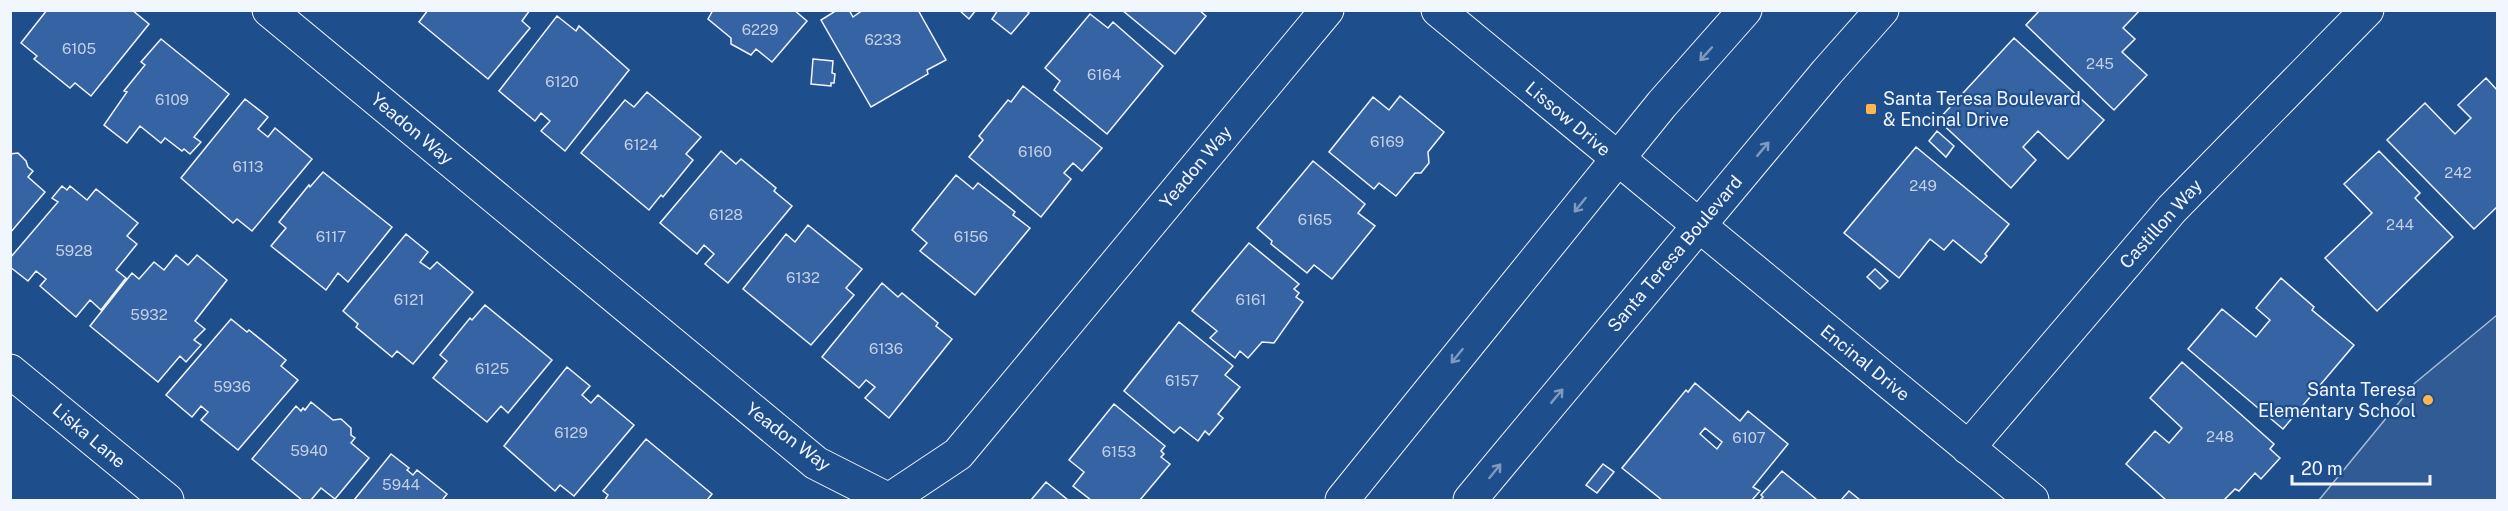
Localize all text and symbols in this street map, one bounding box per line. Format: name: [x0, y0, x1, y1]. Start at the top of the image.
house number: 6229: [742, 21, 778, 38]
house number: 6233: [864, 31, 902, 48]
house number: 6105: [62, 40, 96, 57]
one-way arrow: [1699, 46, 1713, 61]
house number: 245: [2086, 55, 2114, 72]
house number: 6164: [1087, 66, 1121, 83]
house number: 6120: [545, 73, 579, 90]
street label: Lissow Drive: [1522, 77, 1615, 160]
street label: Yeadon Way: [367, 88, 458, 169]
place label: Santa Teresa Boulevard & Encinal Drive: [1883, 88, 2081, 130]
house number: 6109: [155, 91, 189, 108]
marker: Santa Teresa Boulevard & Encinal Drive: [1864, 102, 1878, 116]
street label: Yeadon Way: [1155, 121, 1236, 212]
house number: 6169: [1370, 133, 1404, 150]
house number: 6124: [624, 136, 658, 153]
one-way arrow: [1756, 141, 1769, 157]
house number: 6160: [1018, 143, 1052, 160]
house number: 6113: [233, 158, 264, 175]
house number: 242: [2444, 164, 2472, 181]
street label: Santa Teresa Boulevard: [1603, 171, 1746, 336]
street label: Castillon Way: [2115, 174, 2206, 273]
house number: 249: [1909, 177, 1937, 194]
one-way arrow: [1573, 197, 1587, 212]
house number: 6128: [709, 206, 743, 223]
house number: 6165: [1298, 211, 1332, 228]
house number: 244: [2386, 216, 2414, 233]
house number: 6117: [316, 228, 346, 245]
house number: 6156: [954, 228, 988, 245]
house number: 5928: [55, 242, 93, 259]
house number: 6132: [786, 269, 820, 286]
house number: 6121: [394, 291, 424, 308]
house number: 6161: [1236, 291, 1266, 308]
house number: 5932: [130, 306, 168, 323]
street label: Encinal Drive: [1816, 320, 1914, 405]
house number: 6136: [869, 340, 903, 357]
one-way arrow: [1451, 348, 1464, 364]
house number: 6125: [475, 360, 509, 377]
house number: 6157: [1165, 372, 1199, 389]
house number: 5936: [213, 378, 251, 395]
place label: Santa Teresa Elementary School: [2258, 379, 2416, 421]
one-way arrow: [1550, 388, 1563, 404]
marker: Santa Teresa Elementary School: [2421, 393, 2435, 407]
street label: Yeadon Way: [742, 398, 835, 476]
street label: Liska Lane: [49, 399, 130, 472]
house number: 6129: [554, 424, 588, 441]
house number: 248: [2206, 428, 2234, 445]
house number: 6107: [1732, 429, 1766, 446]
house number: 5940: [290, 442, 328, 459]
house number: 6153: [1102, 443, 1136, 460]
scale bar: [2292, 448, 2430, 486]
text: 20 m: [2301, 458, 2343, 479]
one-way arrow: [1488, 463, 1501, 479]
house number: 5944: [382, 476, 420, 493]

